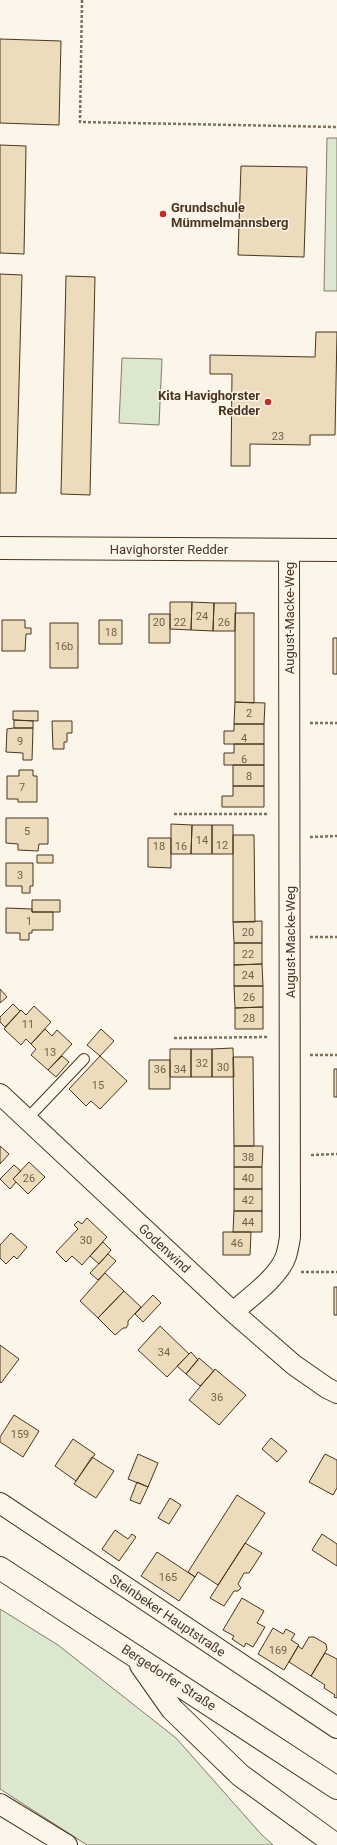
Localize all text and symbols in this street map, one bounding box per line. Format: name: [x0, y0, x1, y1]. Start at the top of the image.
place label: Grundschule Mümmelmannsberg: [171, 200, 289, 230]
marker: Grundschule Mümmelmannsberg: [158, 209, 168, 219]
place label: Kita Havighorster Redder: [158, 388, 260, 418]
marker: Kita Havighorster Redder: [263, 397, 273, 407]
house number: 23: [272, 430, 284, 443]
street label: Havighorster Redder: [110, 542, 229, 557]
street label: August-Macke-Weg: [282, 562, 297, 674]
house number: 24: [196, 610, 208, 623]
house number: 20: [153, 616, 165, 629]
house number: 22: [174, 616, 186, 629]
house number: 26: [218, 616, 230, 629]
house number: 18: [105, 626, 117, 639]
house number: 16b: [55, 640, 73, 653]
house number: 2: [246, 707, 252, 720]
house number: 4: [241, 732, 247, 745]
house number: 9: [17, 735, 23, 748]
house number: 6: [241, 753, 247, 766]
house number: 8: [246, 770, 252, 783]
house number: 7: [19, 781, 25, 794]
house number: 5: [24, 825, 30, 838]
house number: 14: [196, 834, 208, 847]
house number: 12: [216, 839, 228, 852]
house number: 18: [153, 840, 165, 853]
house number: 16: [175, 840, 187, 853]
house number: 3: [17, 869, 23, 882]
street label: August-Macke-Weg: [283, 886, 298, 998]
house number: 1: [26, 915, 32, 928]
house number: 20: [242, 926, 254, 939]
house number: 22: [242, 948, 254, 961]
house number: 24: [242, 969, 254, 982]
house number: 26: [243, 991, 255, 1004]
house number: 28: [243, 1012, 255, 1025]
house number: 11: [22, 1018, 34, 1031]
house number: 13: [44, 1046, 56, 1059]
house number: 32: [196, 1057, 208, 1070]
house number: 30: [217, 1061, 229, 1074]
house number: 36: [154, 1063, 166, 1076]
house number: 34: [174, 1063, 186, 1076]
house number: 15: [92, 1079, 104, 1092]
house number: 38: [242, 1151, 254, 1164]
house number: 26: [23, 1172, 35, 1185]
house number: 40: [242, 1172, 254, 1185]
house number: 42: [242, 1194, 254, 1207]
house number: 44: [242, 1216, 254, 1229]
street label: Godenwind: [136, 1221, 194, 1276]
house number: 30: [80, 1234, 92, 1247]
house number: 46: [231, 1237, 243, 1250]
house number: 34: [158, 1346, 170, 1359]
house number: 36: [211, 1391, 223, 1404]
house number: 159: [11, 1428, 29, 1441]
street label: Steinbeker Hauptstraße: [107, 1571, 228, 1660]
house number: 165: [159, 1571, 177, 1584]
street label: Bergedorfer Straße: [119, 1641, 219, 1714]
house number: 169: [269, 1644, 287, 1657]

